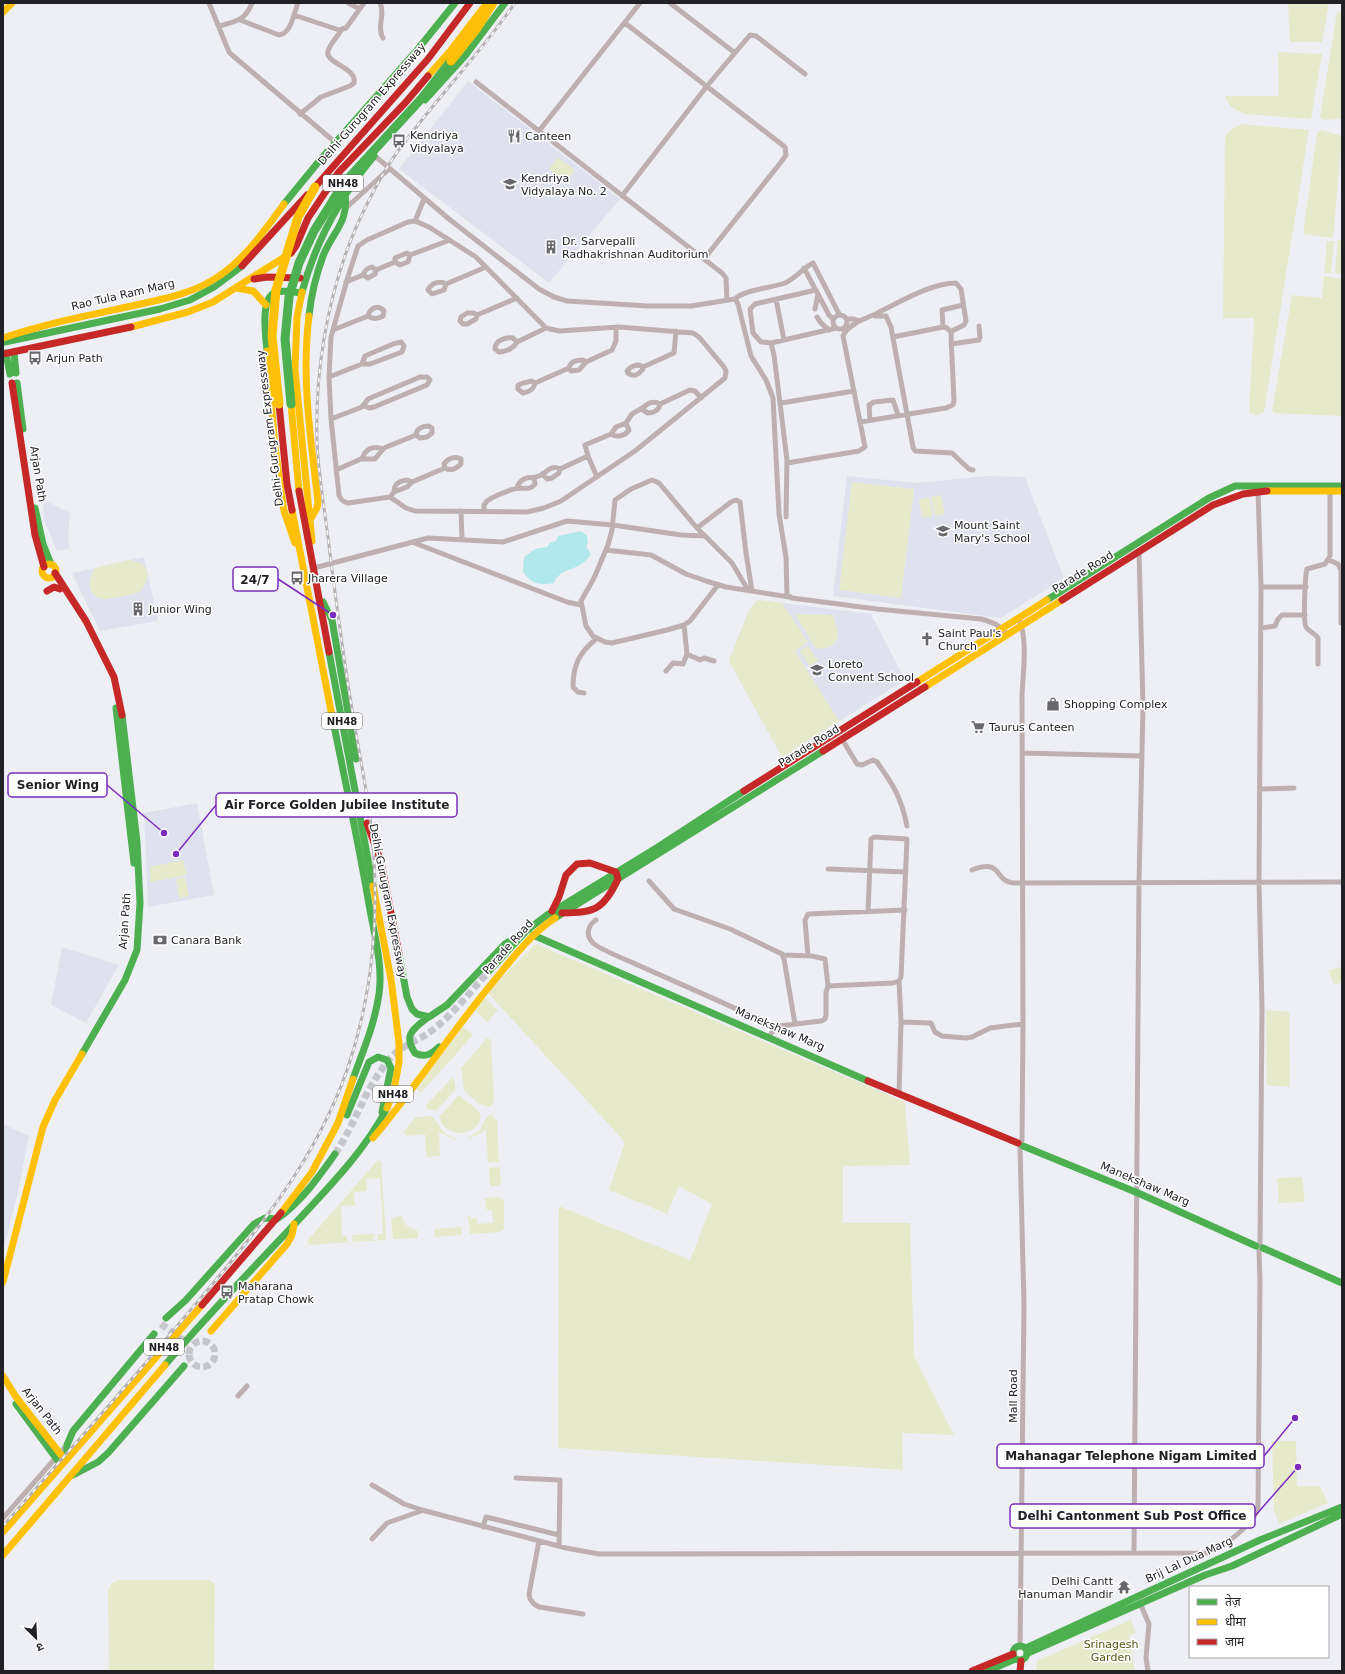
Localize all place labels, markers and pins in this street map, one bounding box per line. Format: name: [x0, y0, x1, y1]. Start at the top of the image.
restaurant icon: Canteen: [506, 128, 522, 144]
place label: Kendriya Vidyalaya: [410, 129, 464, 155]
place label: Canteen: [525, 130, 571, 143]
bus stop icon: Kendriya Vidyalaya: [391, 133, 407, 149]
place label: Kendriya Vidyalaya No. 2: [521, 172, 607, 198]
school or university icon: Kendriya Vidyalaya No. 2: [502, 176, 518, 192]
place label: Dr. Sarvepalli Radhakrishnan Auditorium: [562, 235, 709, 261]
building icon: Dr. Sarvepalli Radhakrishnan Auditorium: [543, 239, 559, 255]
bus stop icon: Arjun Path: [27, 350, 43, 366]
place label: Arjun Path: [46, 352, 103, 365]
place label: Mount Saint Mary's School: [954, 519, 1030, 545]
school or university icon: Mount Saint Mary's School: [935, 523, 951, 539]
callout: 24/7: [233, 567, 278, 591]
bus stop icon: Jharera Village: [289, 570, 305, 586]
place label: Jharera Village: [307, 572, 388, 585]
building icon: Junior Wing: [130, 601, 146, 617]
place label: Junior Wing: [148, 603, 212, 616]
place label: Saint Paul's Church: [938, 627, 1001, 653]
church icon: Saint Paul's Church: [919, 631, 935, 647]
place label: Loreto Convent School: [828, 658, 914, 684]
school or university icon: Loreto Convent School: [809, 662, 825, 678]
shop icon: Shopping Complex: [1045, 696, 1061, 712]
place label: Shopping Complex: [1064, 698, 1168, 711]
supermarket icon: Taurus Canteen: [970, 719, 986, 735]
place label: Taurus Canteen: [988, 721, 1075, 734]
callout: Senior Wing: [8, 773, 107, 797]
callout: Air Force Golden Jubilee Institute: [216, 793, 457, 817]
bank icon: Canara Bank: [152, 932, 168, 948]
place label: Canara Bank: [171, 934, 242, 947]
place label: Maharana Pratap Chowk: [238, 1280, 315, 1306]
bus stop icon: Maharana Pratap Chowk: [219, 1284, 235, 1300]
callout: Mahanagar Telephone Nigam Limited: [997, 1444, 1264, 1468]
callout: Delhi Cantonment Sub Post Office: [1010, 1504, 1255, 1528]
place label: Delhi Cantt Hanuman Mandir: [1018, 1575, 1114, 1601]
temple icon: Delhi Cantt Hanuman Mandir: [1116, 1579, 1132, 1595]

